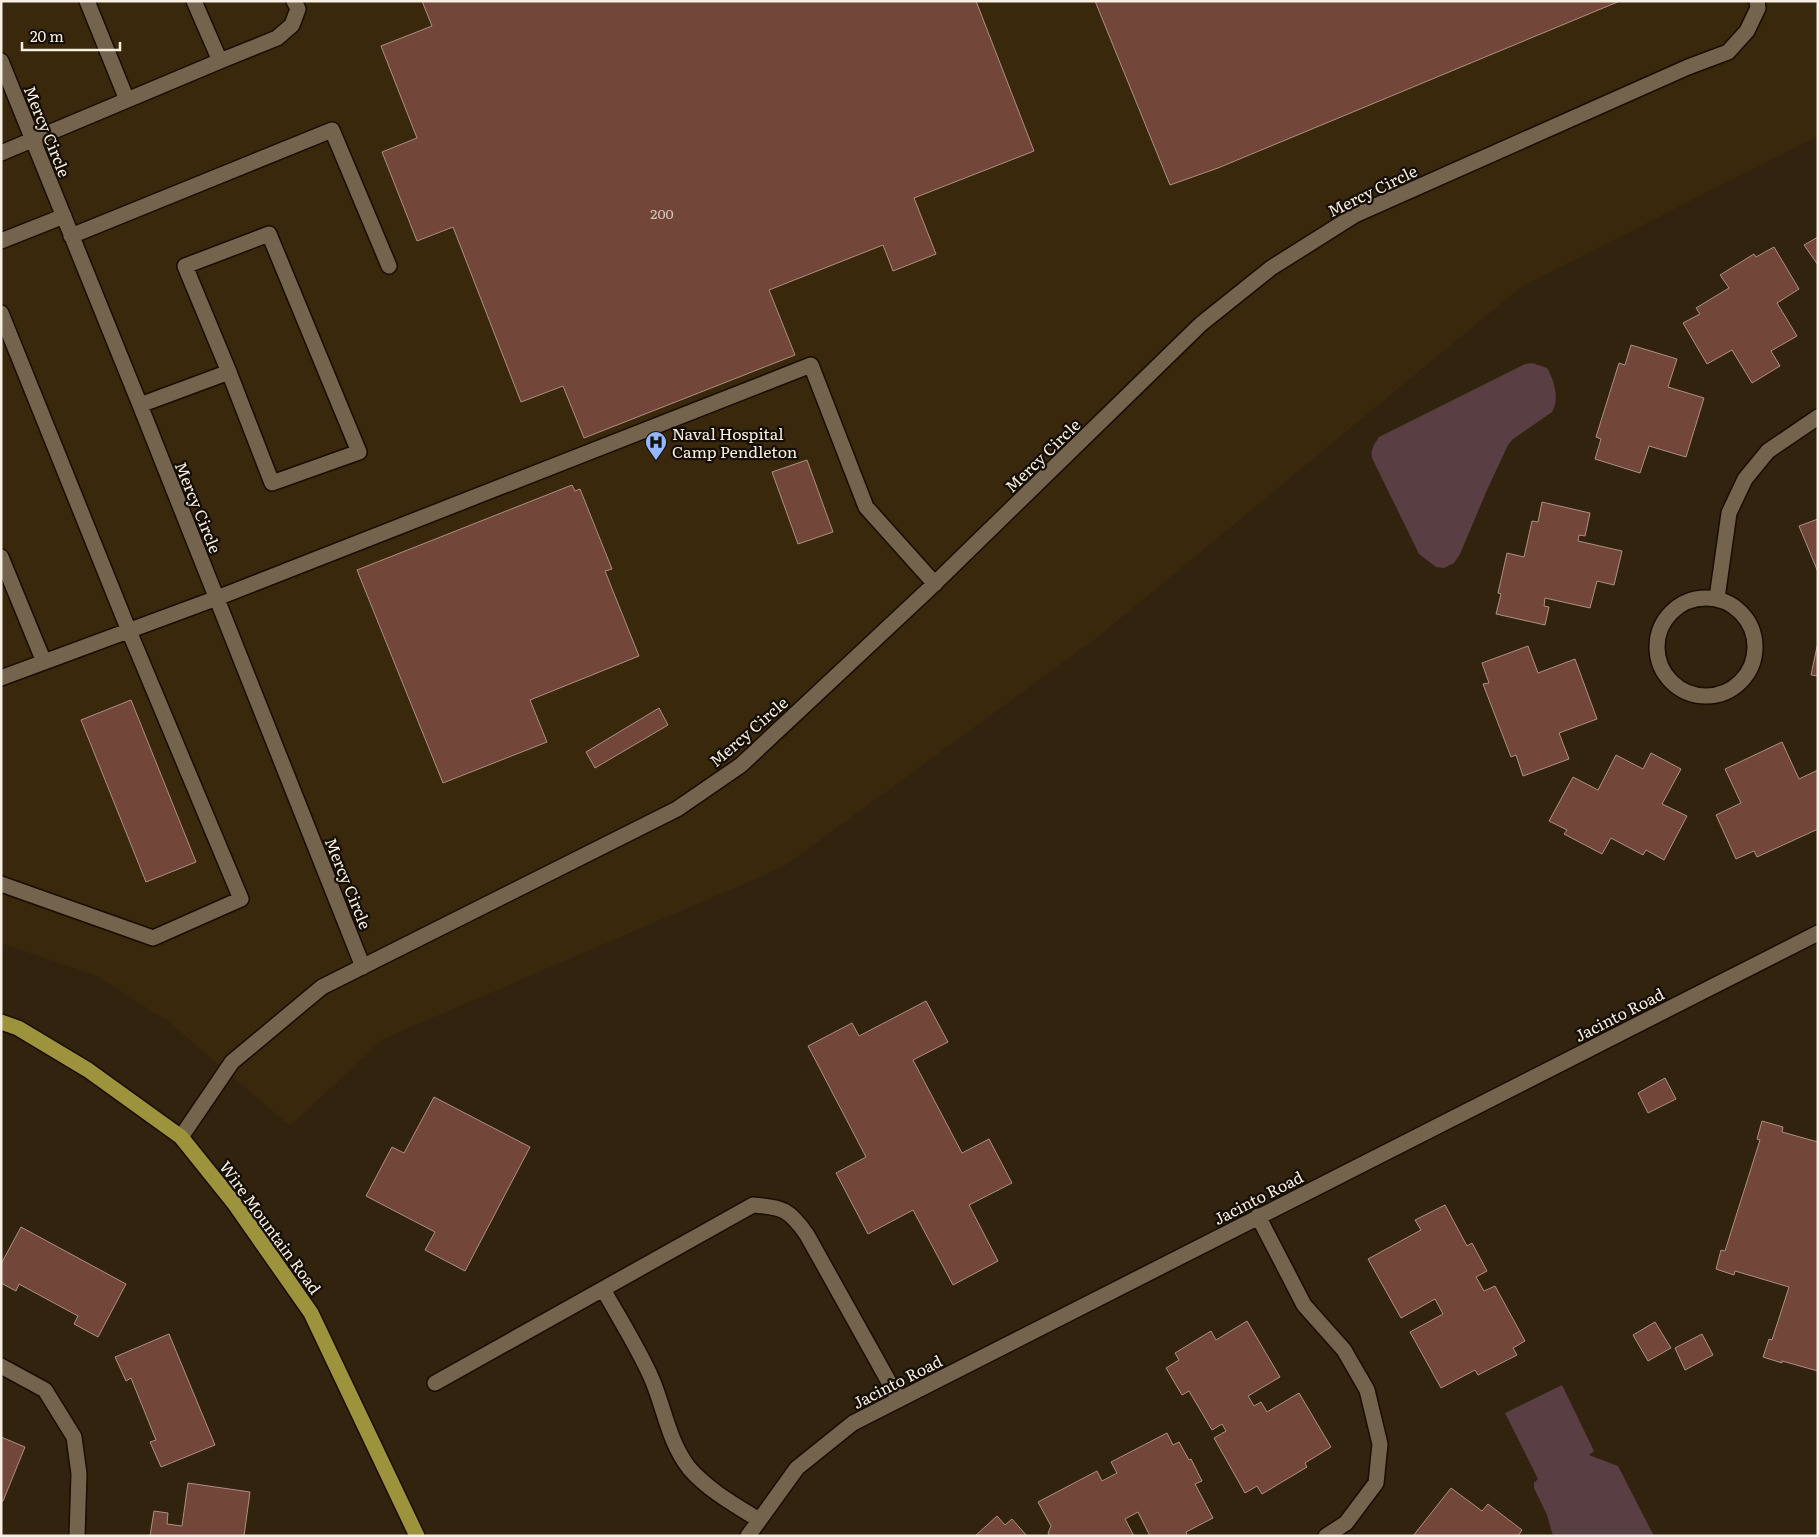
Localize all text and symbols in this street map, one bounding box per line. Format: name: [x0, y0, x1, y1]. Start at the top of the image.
scale bar: [22, 20, 120, 52]
text: 20 m: [30, 24, 64, 47]
street label: Mercy Circle: [19, 82, 77, 180]
street label: Mercy Circle: [1323, 158, 1421, 222]
house number: 200: [650, 203, 674, 223]
street label: Mercy Circle: [999, 413, 1085, 497]
place label: Naval Hospital Camp Pendleton: [672, 421, 798, 463]
hospital icon: Naval Hospital Camp Pendleton: [644, 430, 668, 461]
street label: Mercy Circle: [170, 458, 228, 556]
street label: Mercy Circle: [704, 690, 792, 772]
street label: Mercy Circle: [320, 834, 378, 932]
street label: Jacinto Road: [1570, 981, 1668, 1047]
street label: Wire Mountain Road: [214, 1155, 328, 1299]
street label: Jacinto Road: [1209, 1164, 1307, 1230]
street label: Jacinto Road: [848, 1348, 946, 1414]

